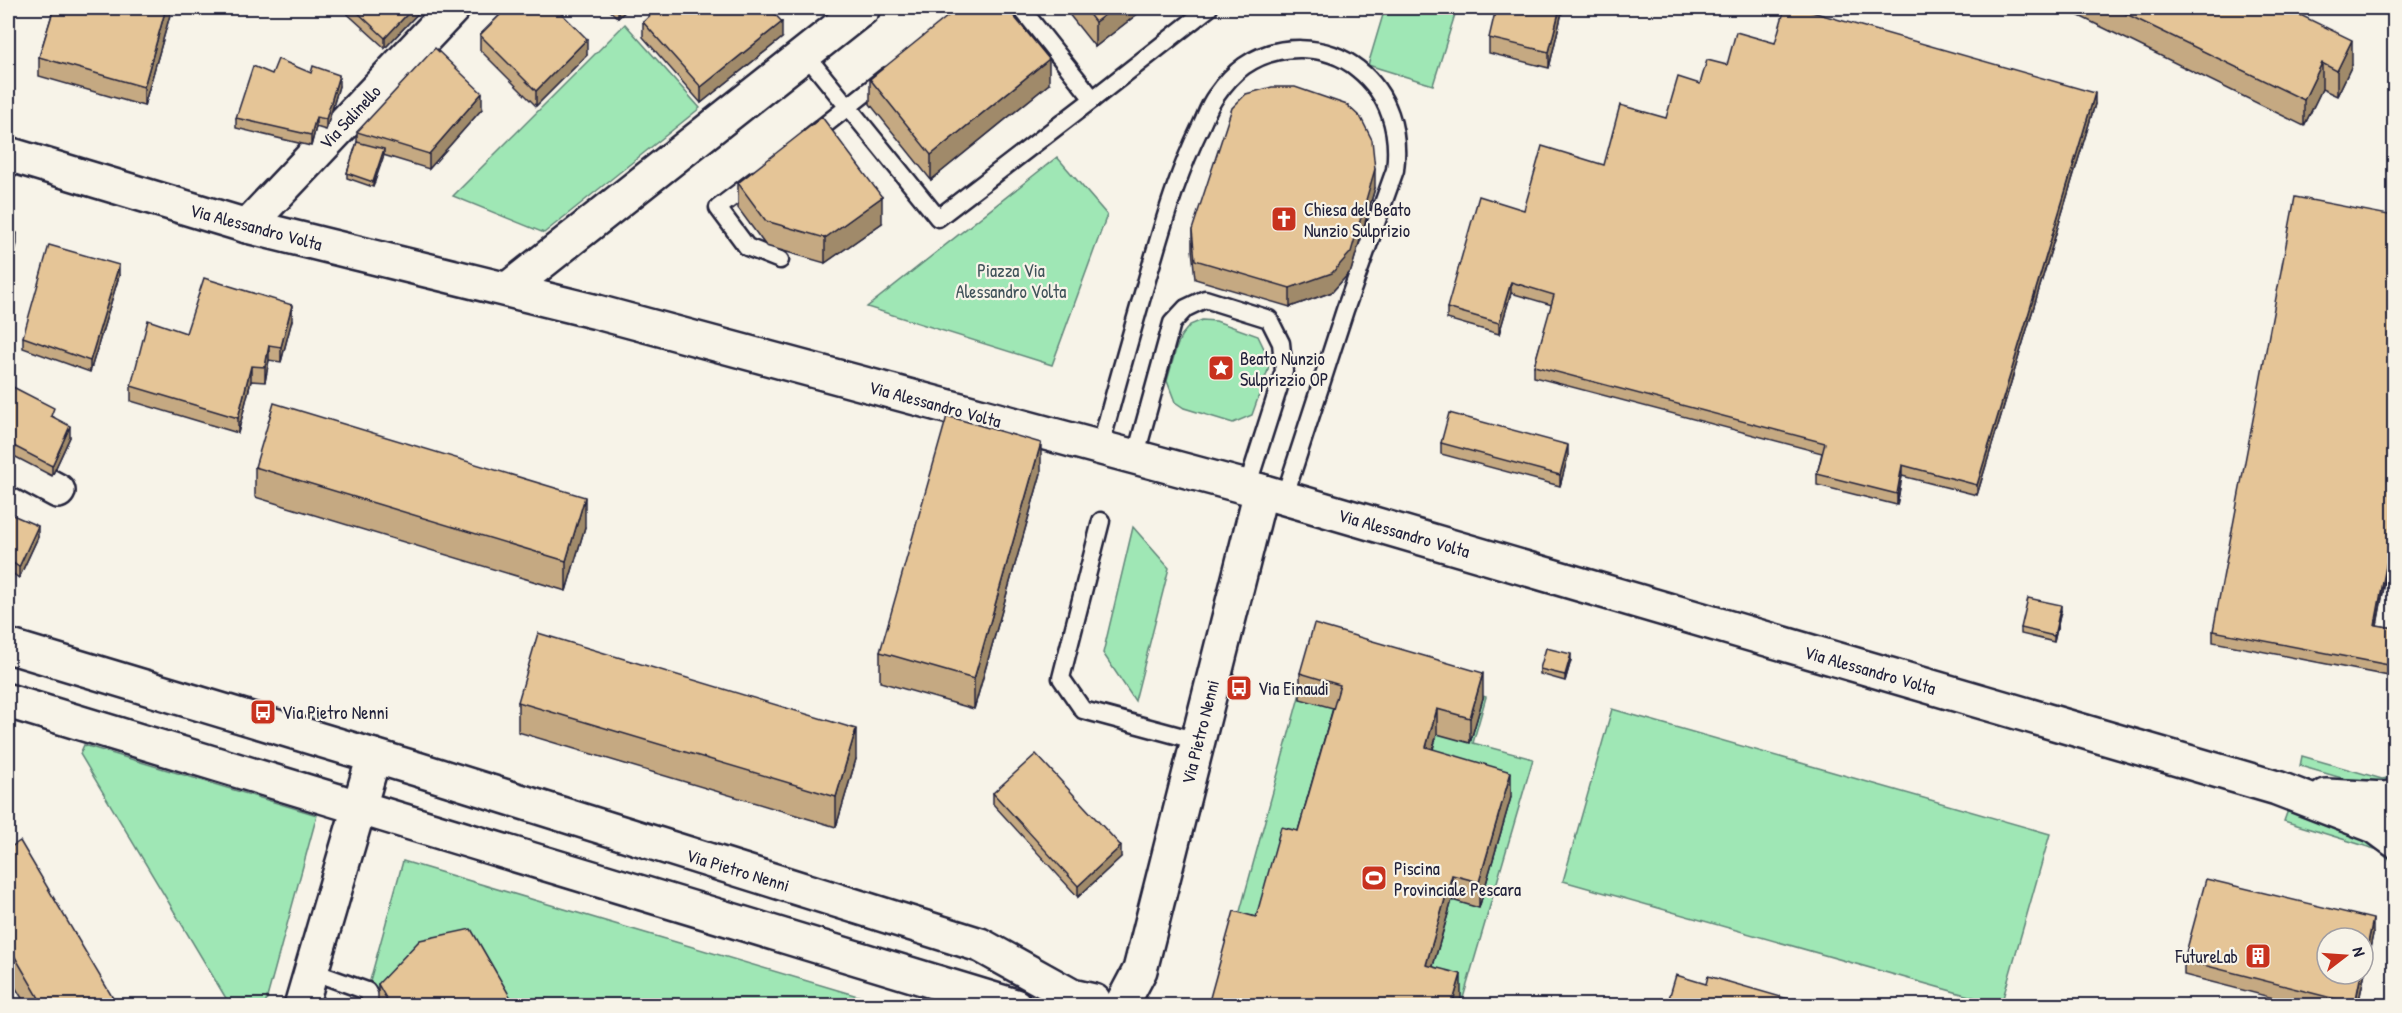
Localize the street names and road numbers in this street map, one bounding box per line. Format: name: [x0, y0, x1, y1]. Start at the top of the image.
street label: Via Salinello: [314, 79, 386, 155]
street label: Via Alessandro Volta: [187, 197, 325, 257]
street label: Via Alessandro Volta: [866, 374, 1004, 434]
street label: Via Alessandro Volta: [1335, 502, 1473, 564]
street label: Via Alessandro Volta: [1801, 639, 1939, 701]
street label: Via Pietro Nenni: [1175, 677, 1225, 787]
street label: Via Pietro Nenni: [683, 842, 793, 898]

